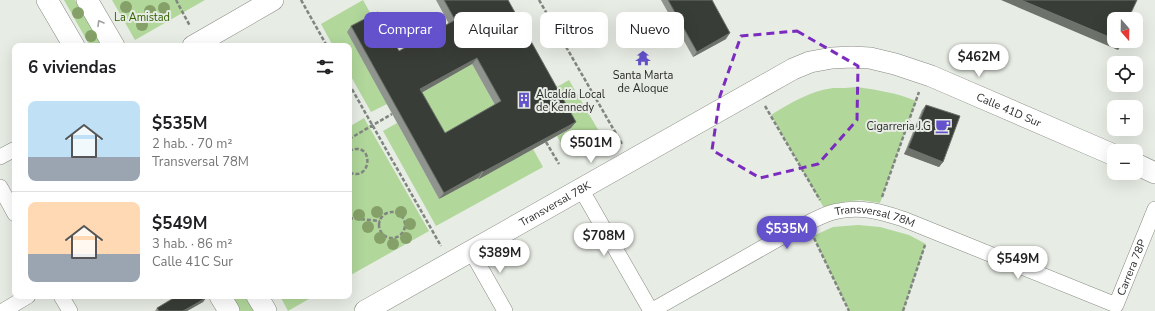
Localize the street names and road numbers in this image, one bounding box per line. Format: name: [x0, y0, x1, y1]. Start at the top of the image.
street label: Calle 41D Sur: [974, 89, 1044, 130]
street label: Transversal 78K: [516, 177, 594, 230]
street label: Transversal 78M: [833, 202, 917, 231]
street label: Carrera 78P: [1113, 237, 1149, 298]

